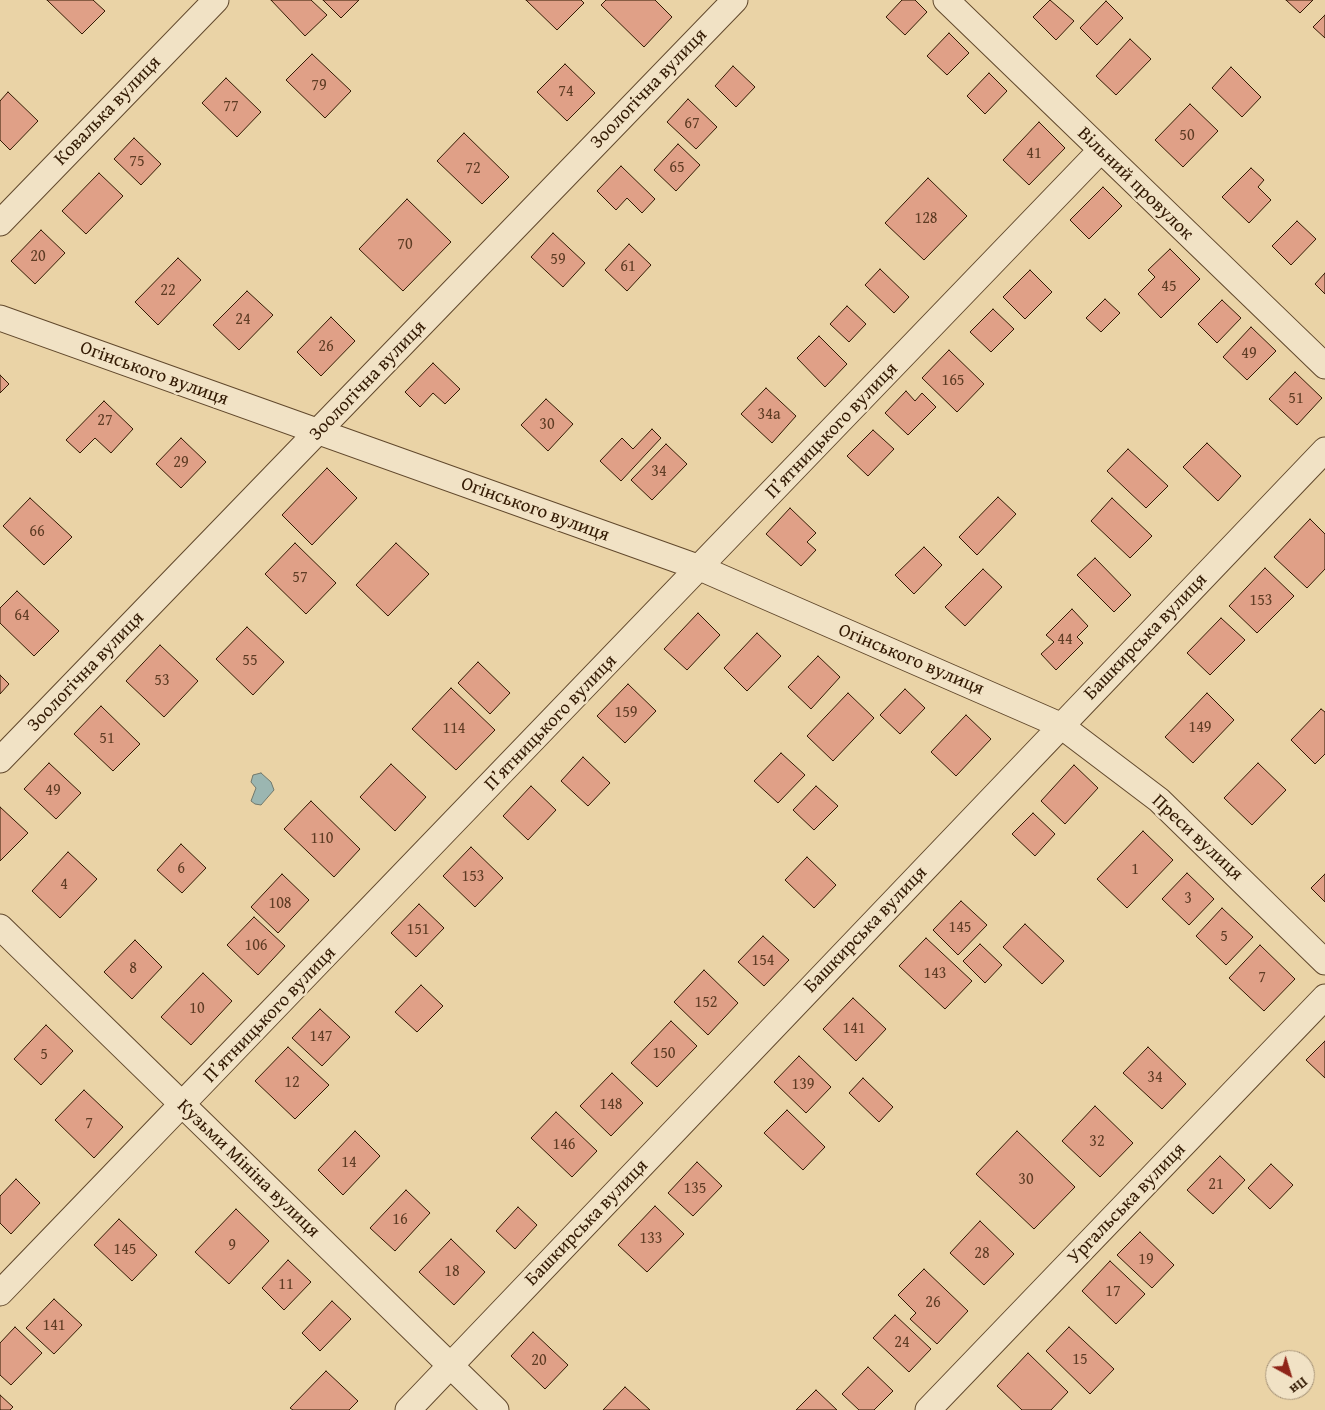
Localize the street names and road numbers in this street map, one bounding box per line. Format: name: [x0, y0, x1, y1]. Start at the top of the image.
street label: Зоологічна вулиця: [586, 24, 712, 154]
street label: Ковалька вулиця: [50, 52, 166, 170]
street label: Вільний провулок: [1072, 123, 1198, 245]
street label: Зоологічна вулиця: [305, 316, 431, 446]
street label: Огінського вулиця: [77, 337, 231, 411]
street label: П’ятницького вулиця: [761, 358, 903, 504]
street label: Огінського вулиця: [458, 473, 612, 547]
street label: Башкирська вулиця: [1080, 569, 1212, 705]
street label: Зоологічна вулиця: [23, 607, 149, 737]
street label: Огінського вулиця: [835, 619, 987, 701]
street label: П’ятницького вулиця: [480, 650, 622, 796]
street label: Преси вулиця: [1147, 790, 1247, 886]
street label: Башкирська вулиця: [800, 862, 932, 998]
street label: П’ятницького вулиця: [199, 942, 341, 1088]
street label: Кузьми Мініна вулиця: [172, 1095, 324, 1243]
street label: Ургальська вулиця: [1063, 1139, 1191, 1269]
street label: Башкирська вулиця: [521, 1155, 653, 1291]

